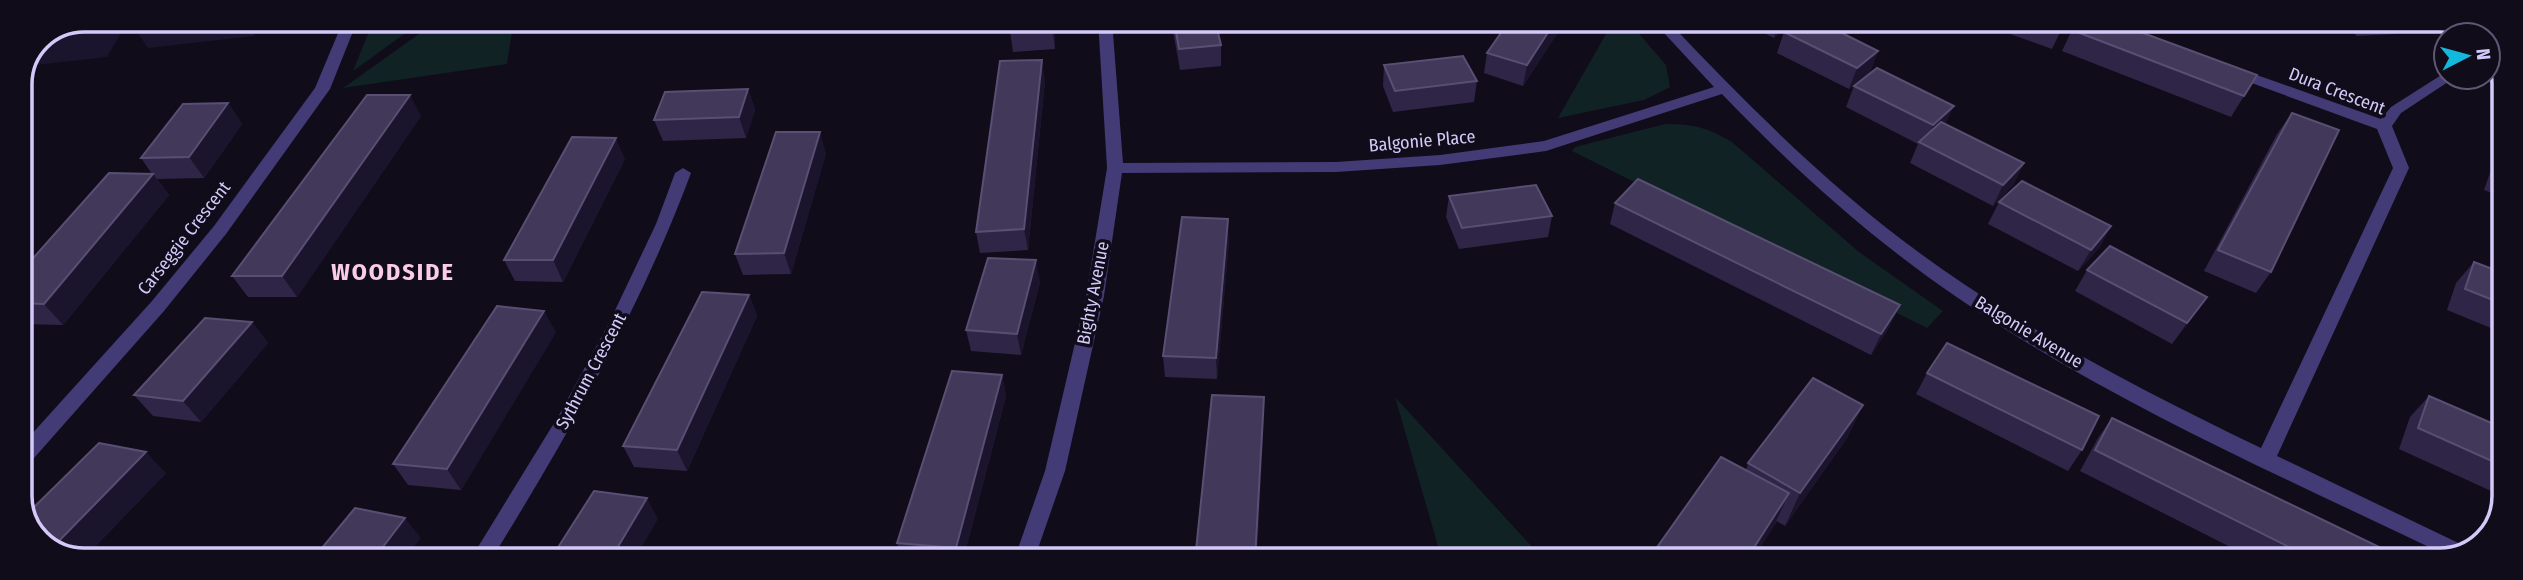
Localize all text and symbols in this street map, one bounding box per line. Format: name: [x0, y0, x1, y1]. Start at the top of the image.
north arrow: [2432, 21, 2502, 91]
text: N: [2471, 47, 2495, 61]
street label: Dura Crescent: [2286, 63, 2388, 119]
street label: Balgonie Place: [1368, 125, 1476, 157]
street label: Carseggie Crescent: [133, 177, 235, 299]
street label: Bighty Avenue: [1072, 240, 1114, 346]
district label: WOODSIDE: [331, 258, 455, 286]
street label: Balgonie Avenue: [1971, 291, 2087, 373]
street label: Sythrum Crescent: [551, 309, 631, 433]

